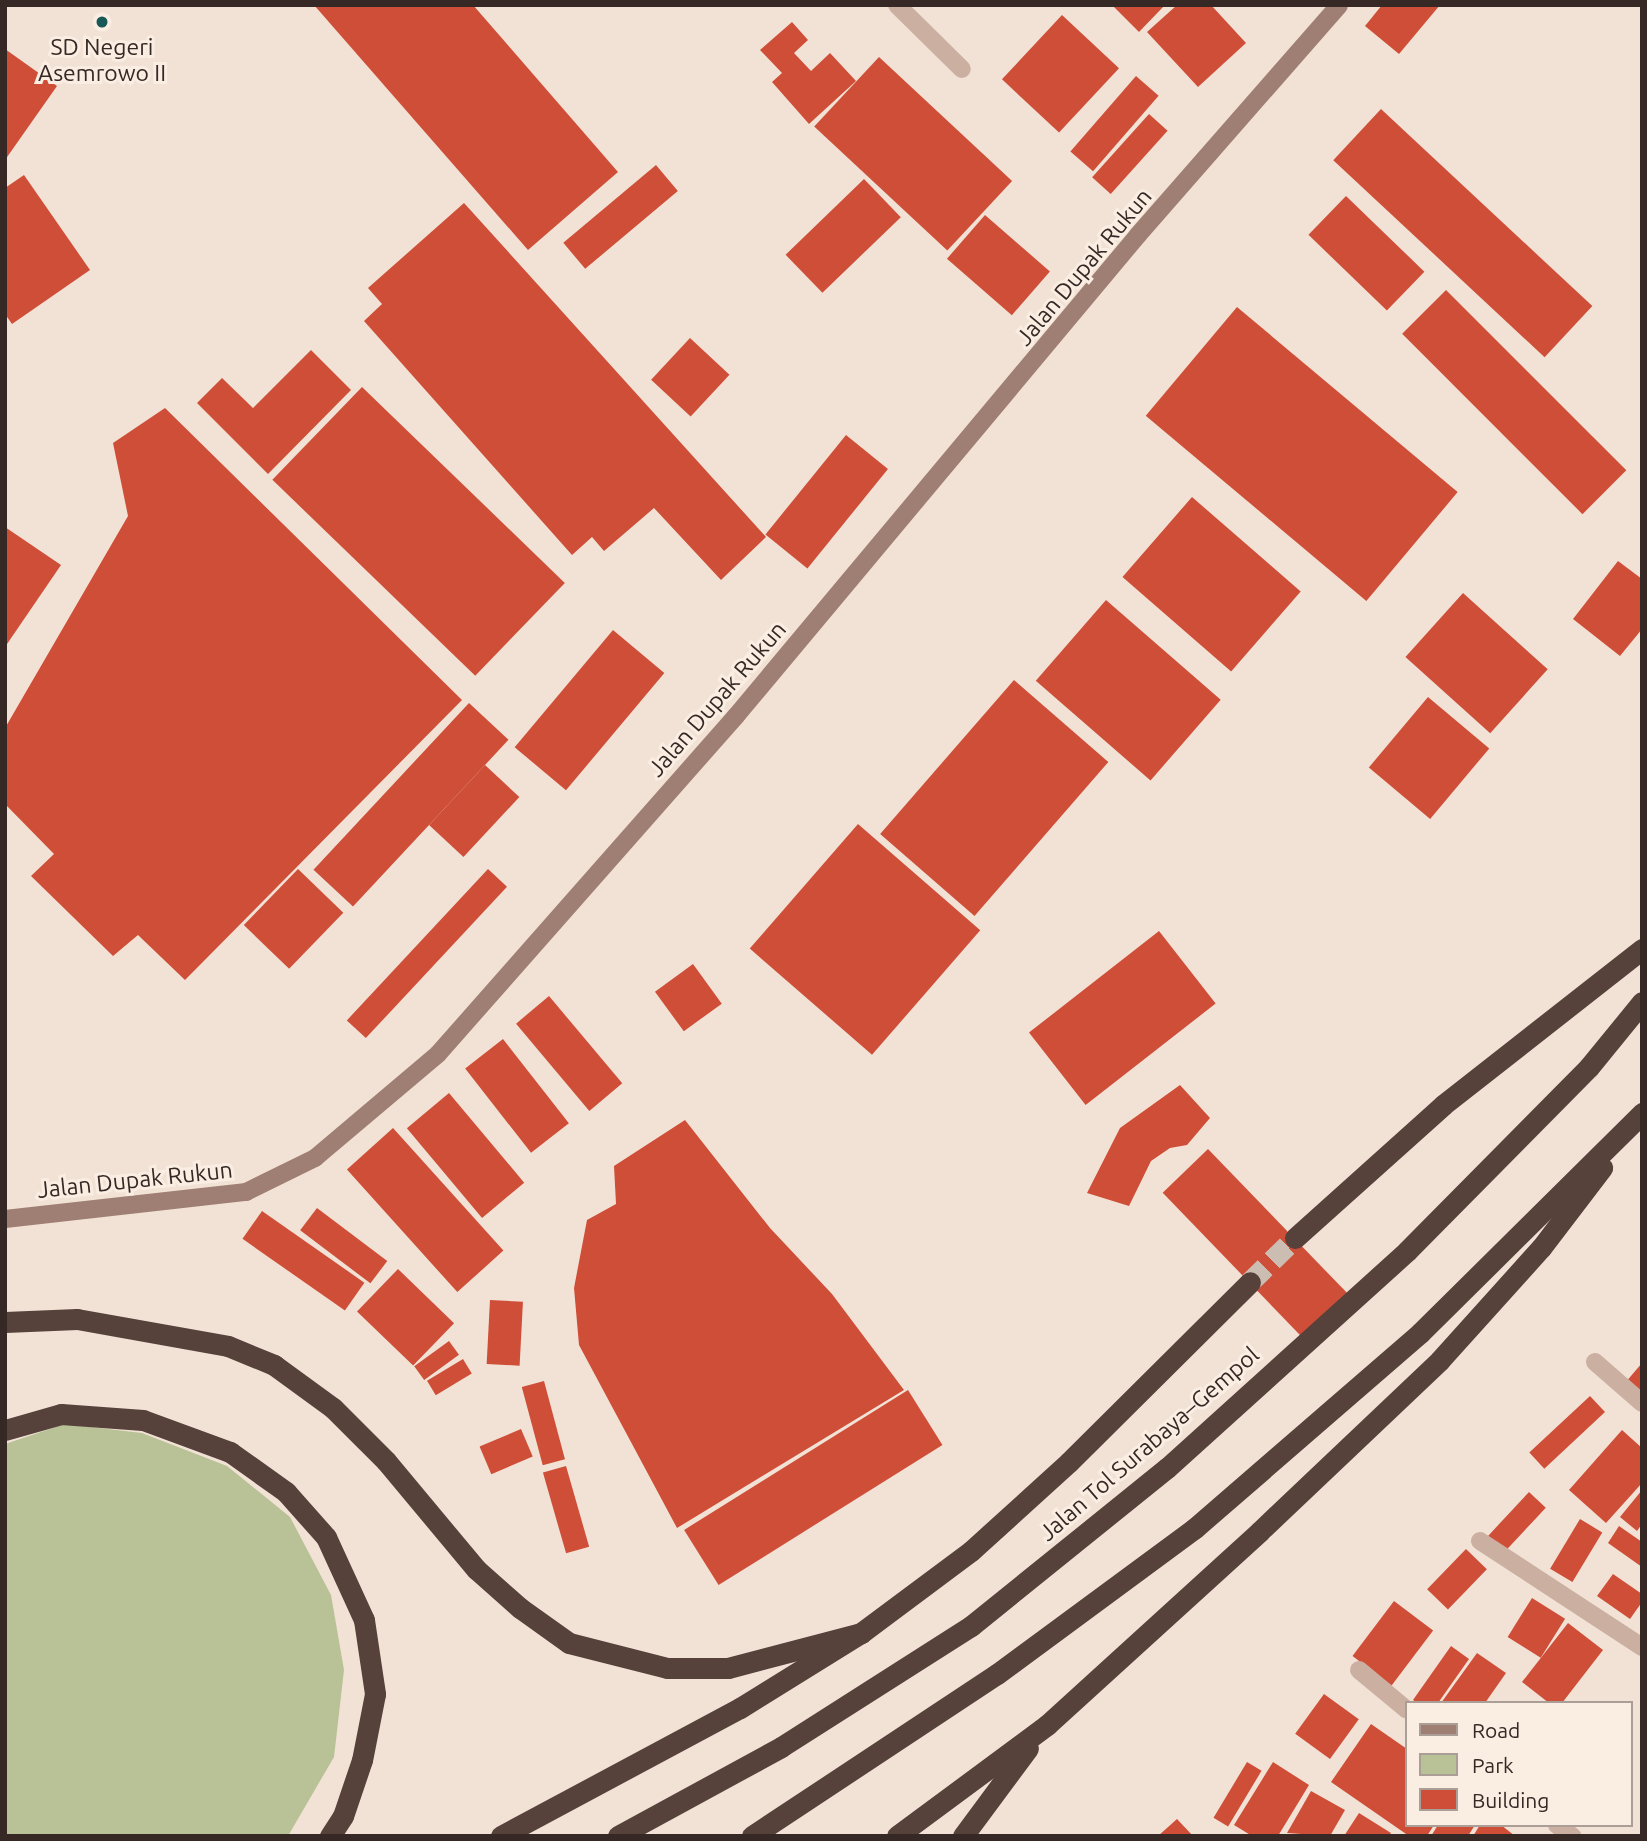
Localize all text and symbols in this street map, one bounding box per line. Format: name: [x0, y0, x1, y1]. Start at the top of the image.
marker: SD Negeri Asemrowo II: [94, 14, 110, 30]
place label: SD Negeri Asemrowo II: [38, 33, 166, 87]
street label: Jalan Dupak Rukun: [1010, 183, 1158, 351]
street label: Jalan Dupak Rukun: [642, 616, 792, 782]
street label: Jalan Dupak Rukun: [36, 1156, 234, 1204]
street label: Jalan Tol Surabaya–Gempol: [1034, 1341, 1264, 1547]
legend: [1406, 1701, 1633, 1827]
text: Road: [1472, 1718, 1520, 1742]
text: Park: [1472, 1753, 1514, 1777]
text: Building: [1472, 1788, 1549, 1812]

